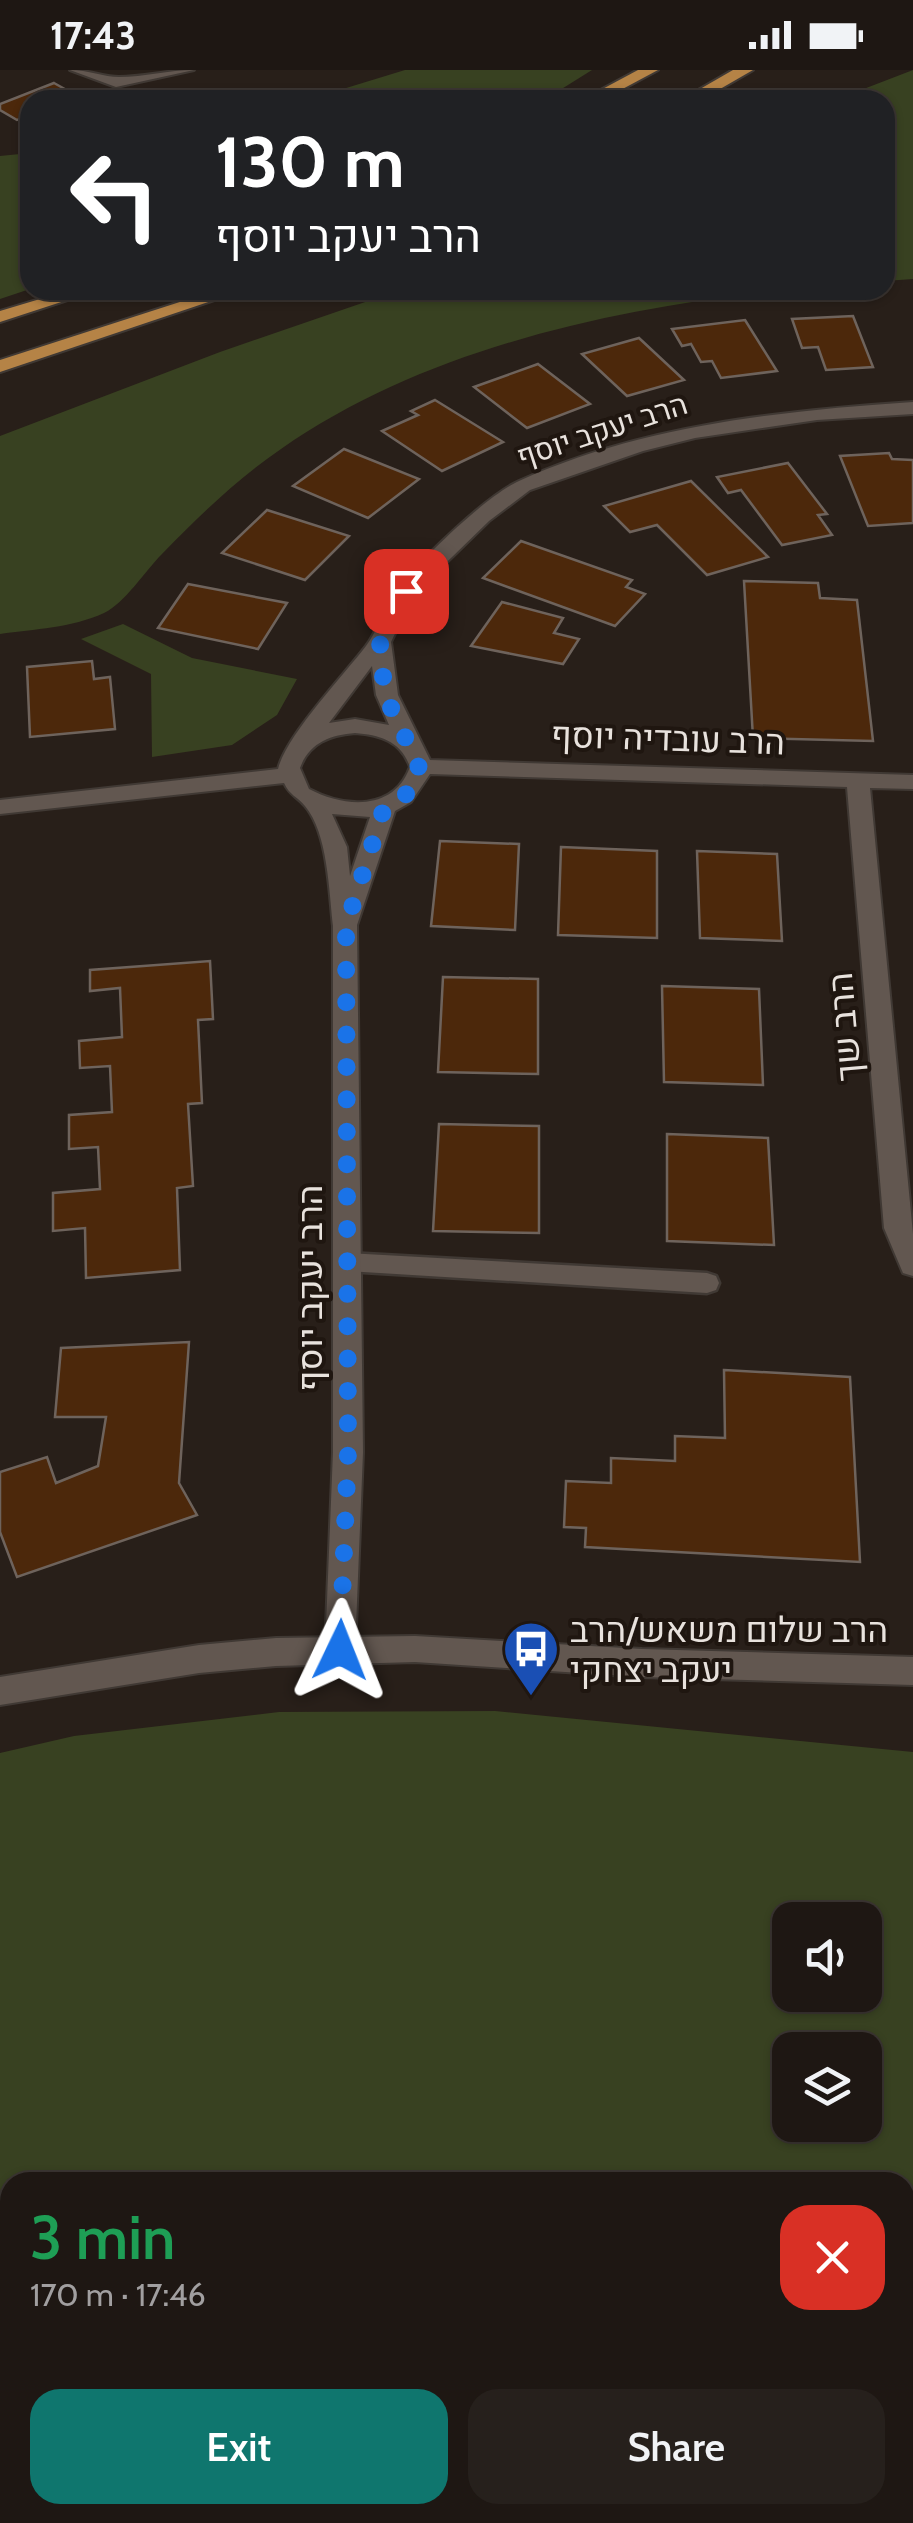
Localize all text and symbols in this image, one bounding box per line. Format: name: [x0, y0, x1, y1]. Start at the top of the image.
text: 17:43: [50, 12, 136, 59]
text: 130 m: [215, 119, 405, 205]
icon: left: [50, 130, 180, 260]
text: הרב יעקב יוסף: [215, 209, 481, 263]
street label: הרב יעקב יוסף: [512, 385, 692, 475]
pin: [364, 549, 449, 634]
icon: arrive: [379, 564, 434, 619]
street label: הרב עובדיה יוסף: [550, 712, 786, 764]
street label: הרב שך: [818, 971, 870, 1083]
street label: הרב יעקב יוסף: [288, 1185, 331, 1391]
position arrow: [288, 1598, 392, 1702]
place label: הרב שלום משאש/הרב יעקב יצחקי: [570, 1608, 888, 1691]
bus stop icon: הרב שלום משאש/הרב יעקב יצחקי: [501, 1619, 561, 1698]
map controls: [772, 1902, 882, 2142]
button: sound: [772, 1902, 882, 2012]
button: layers: [772, 2032, 882, 2142]
text: 3 min: [30, 2201, 175, 2274]
button: close: [780, 2205, 885, 2310]
text: 170 m · 17:46: [30, 2275, 206, 2314]
button: Exit: [30, 2389, 448, 2504]
button: Share: [468, 2389, 885, 2504]

